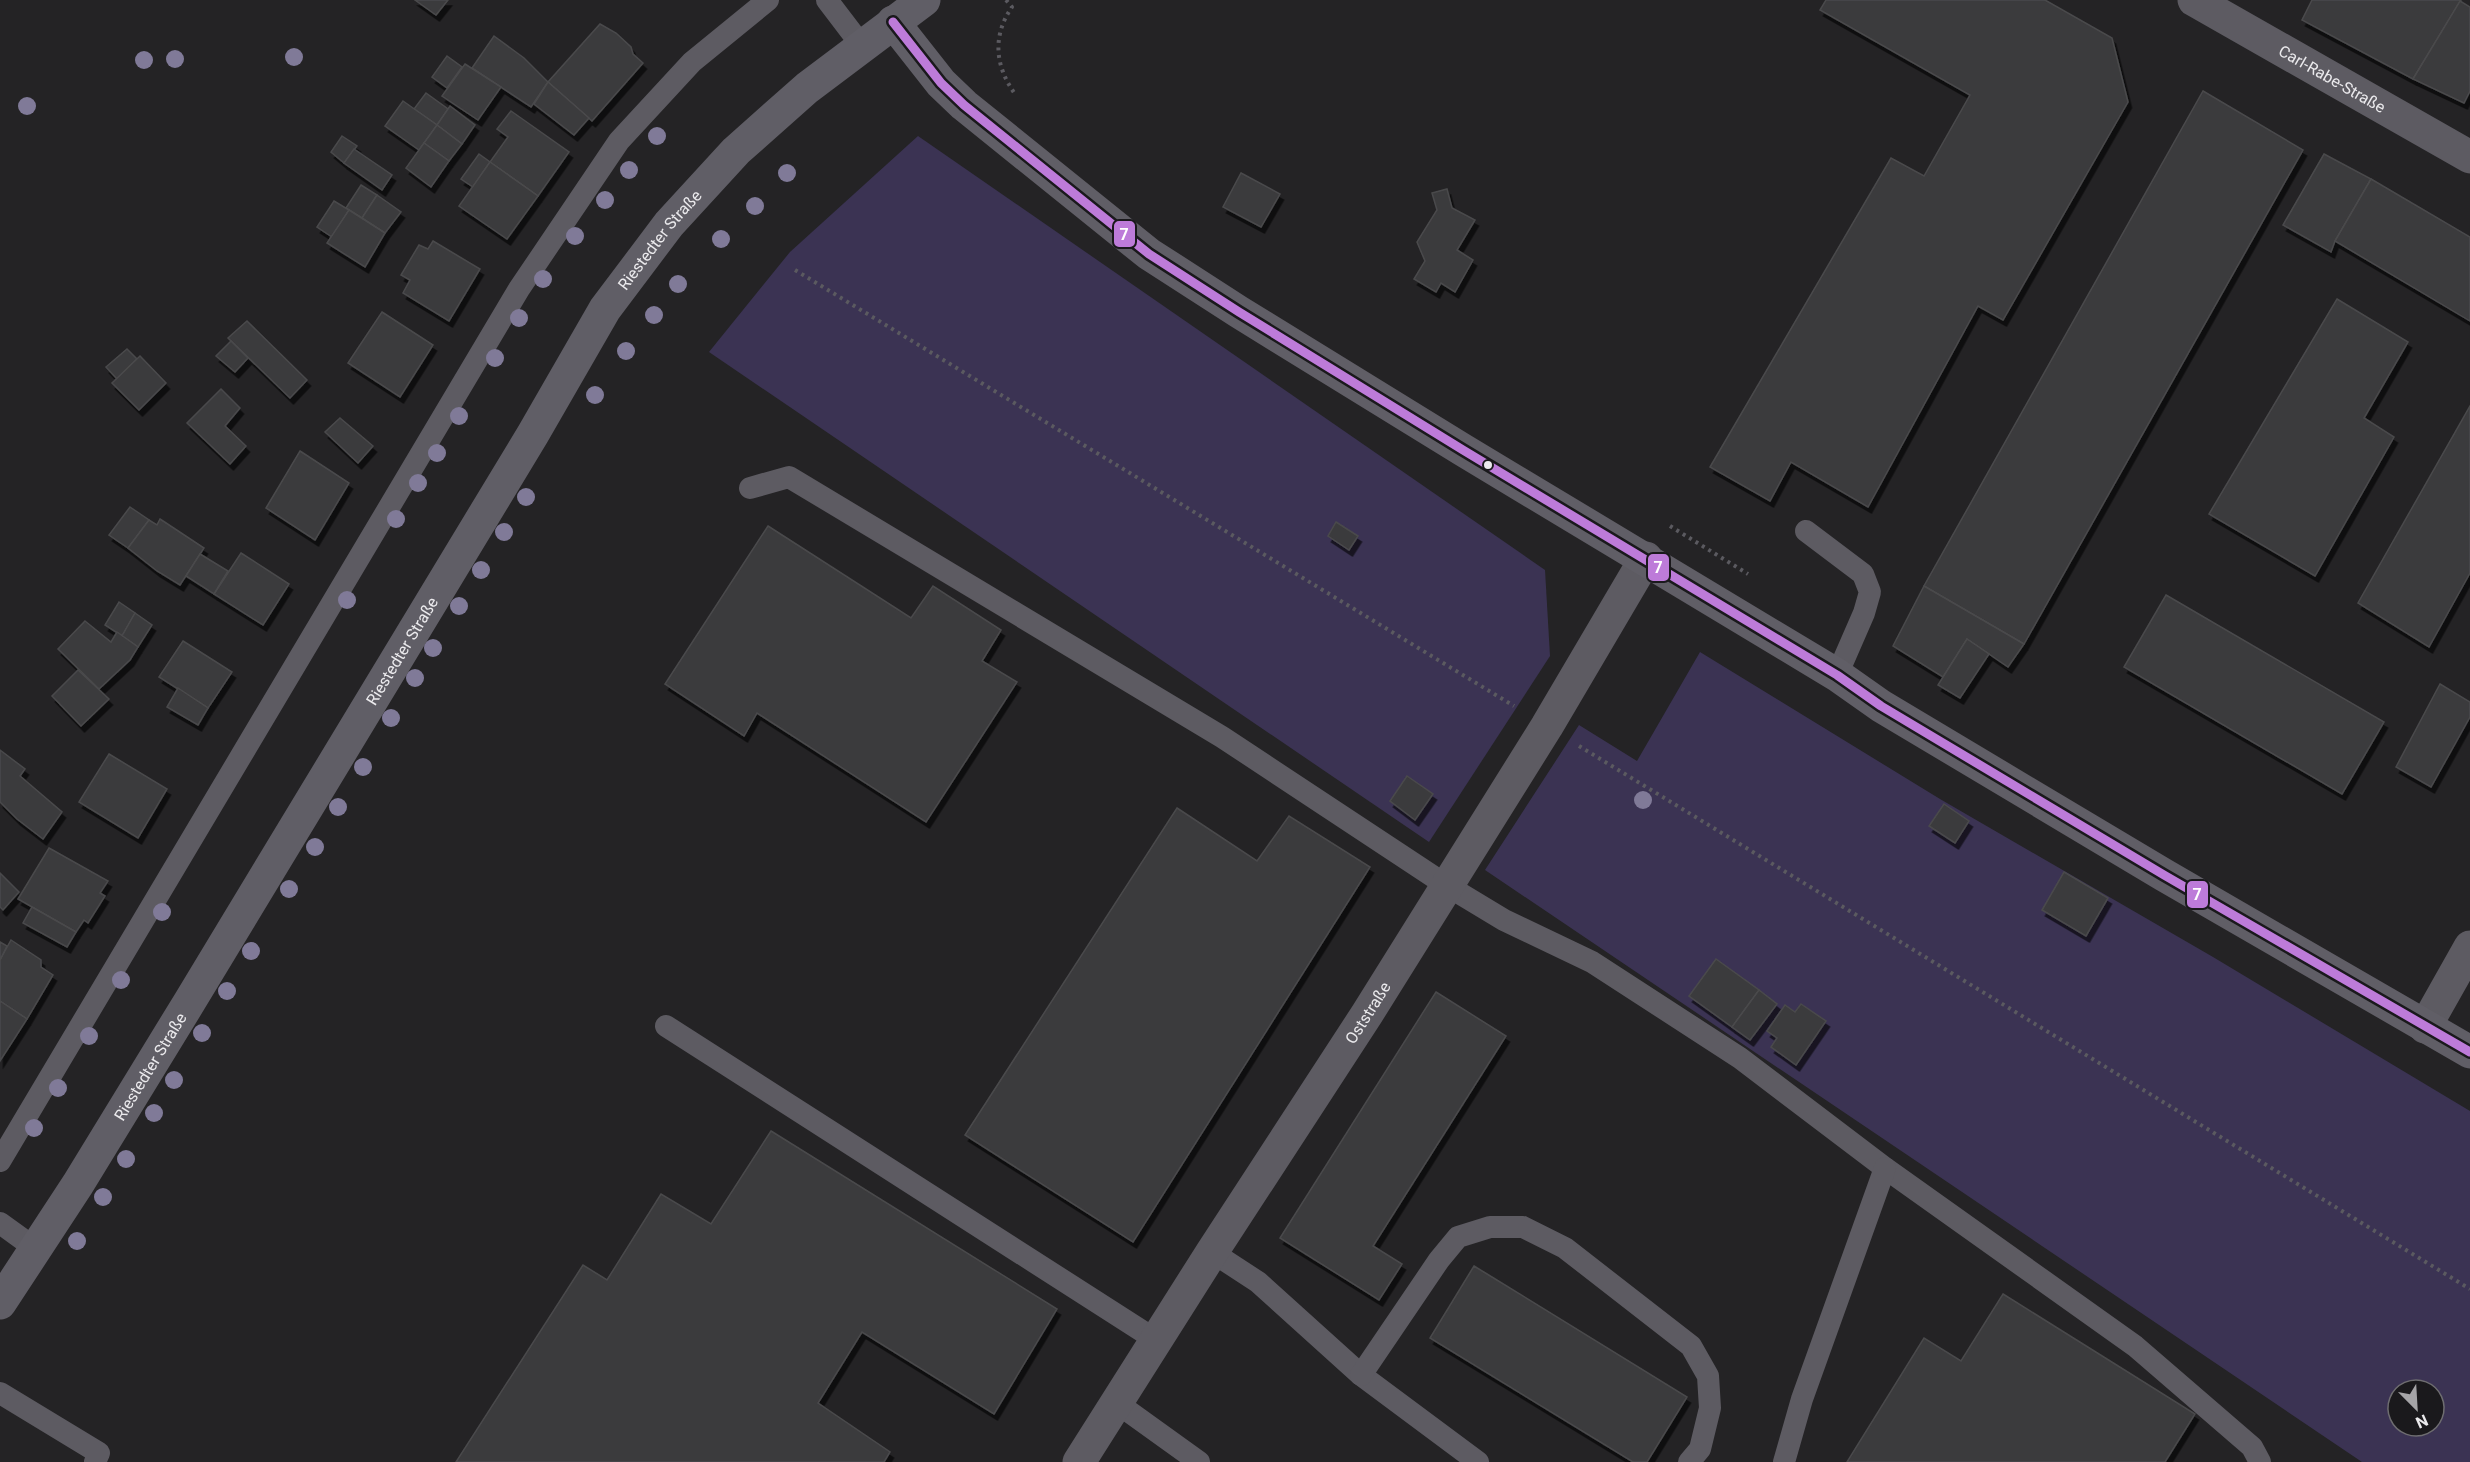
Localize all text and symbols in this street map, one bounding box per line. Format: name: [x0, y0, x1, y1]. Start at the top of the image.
street label: Carl-Rabe-Straße: [2275, 41, 2389, 117]
street label: Riestedter Straße: [614, 186, 706, 294]
line badge: 7: [1113, 220, 1136, 248]
text: 7: [1119, 225, 1129, 244]
unlabelled marker: [1482, 459, 1494, 471]
line badge: 7: [1647, 553, 1670, 582]
text: 7: [1653, 558, 1663, 577]
street label: Riestedter Straße: [362, 594, 442, 709]
line badge: 7: [2186, 880, 2209, 909]
text: 7: [2192, 885, 2202, 904]
street label: Oststraße: [1341, 978, 1395, 1048]
street label: Riestedter Straße: [110, 1009, 190, 1124]
north arrow: [2386, 1378, 2446, 1438]
text: N: [2413, 1410, 2431, 1432]

